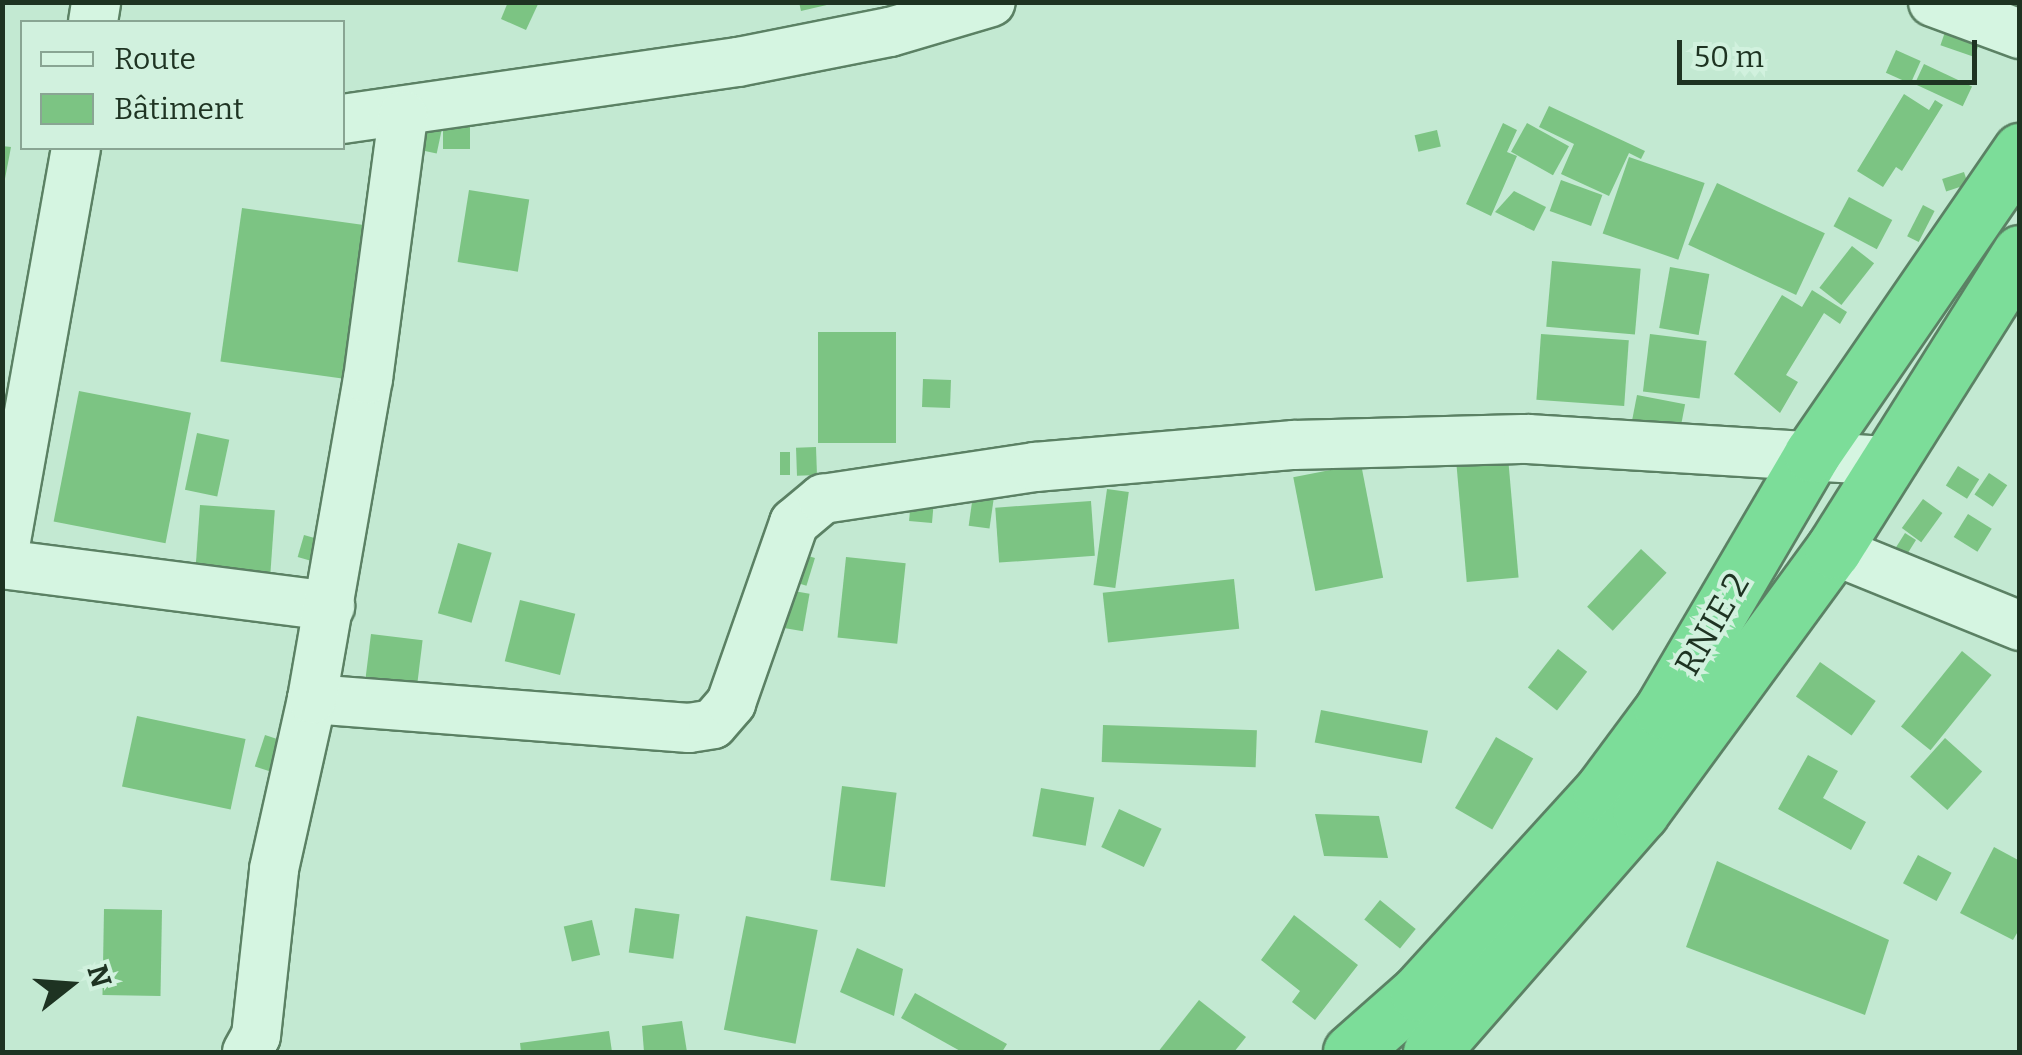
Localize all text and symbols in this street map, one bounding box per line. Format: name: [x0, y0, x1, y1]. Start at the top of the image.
legend: [20, 20, 345, 150]
scale bar: [1682, 20, 1982, 82]
text: 50 m: [1694, 39, 1764, 75]
text: Route: [114, 41, 196, 77]
text: Bâtiment: [114, 91, 244, 127]
street label: RNIE 2: [1666, 566, 1758, 682]
north arrow: [20, 935, 120, 1035]
text: N: [80, 961, 118, 991]

